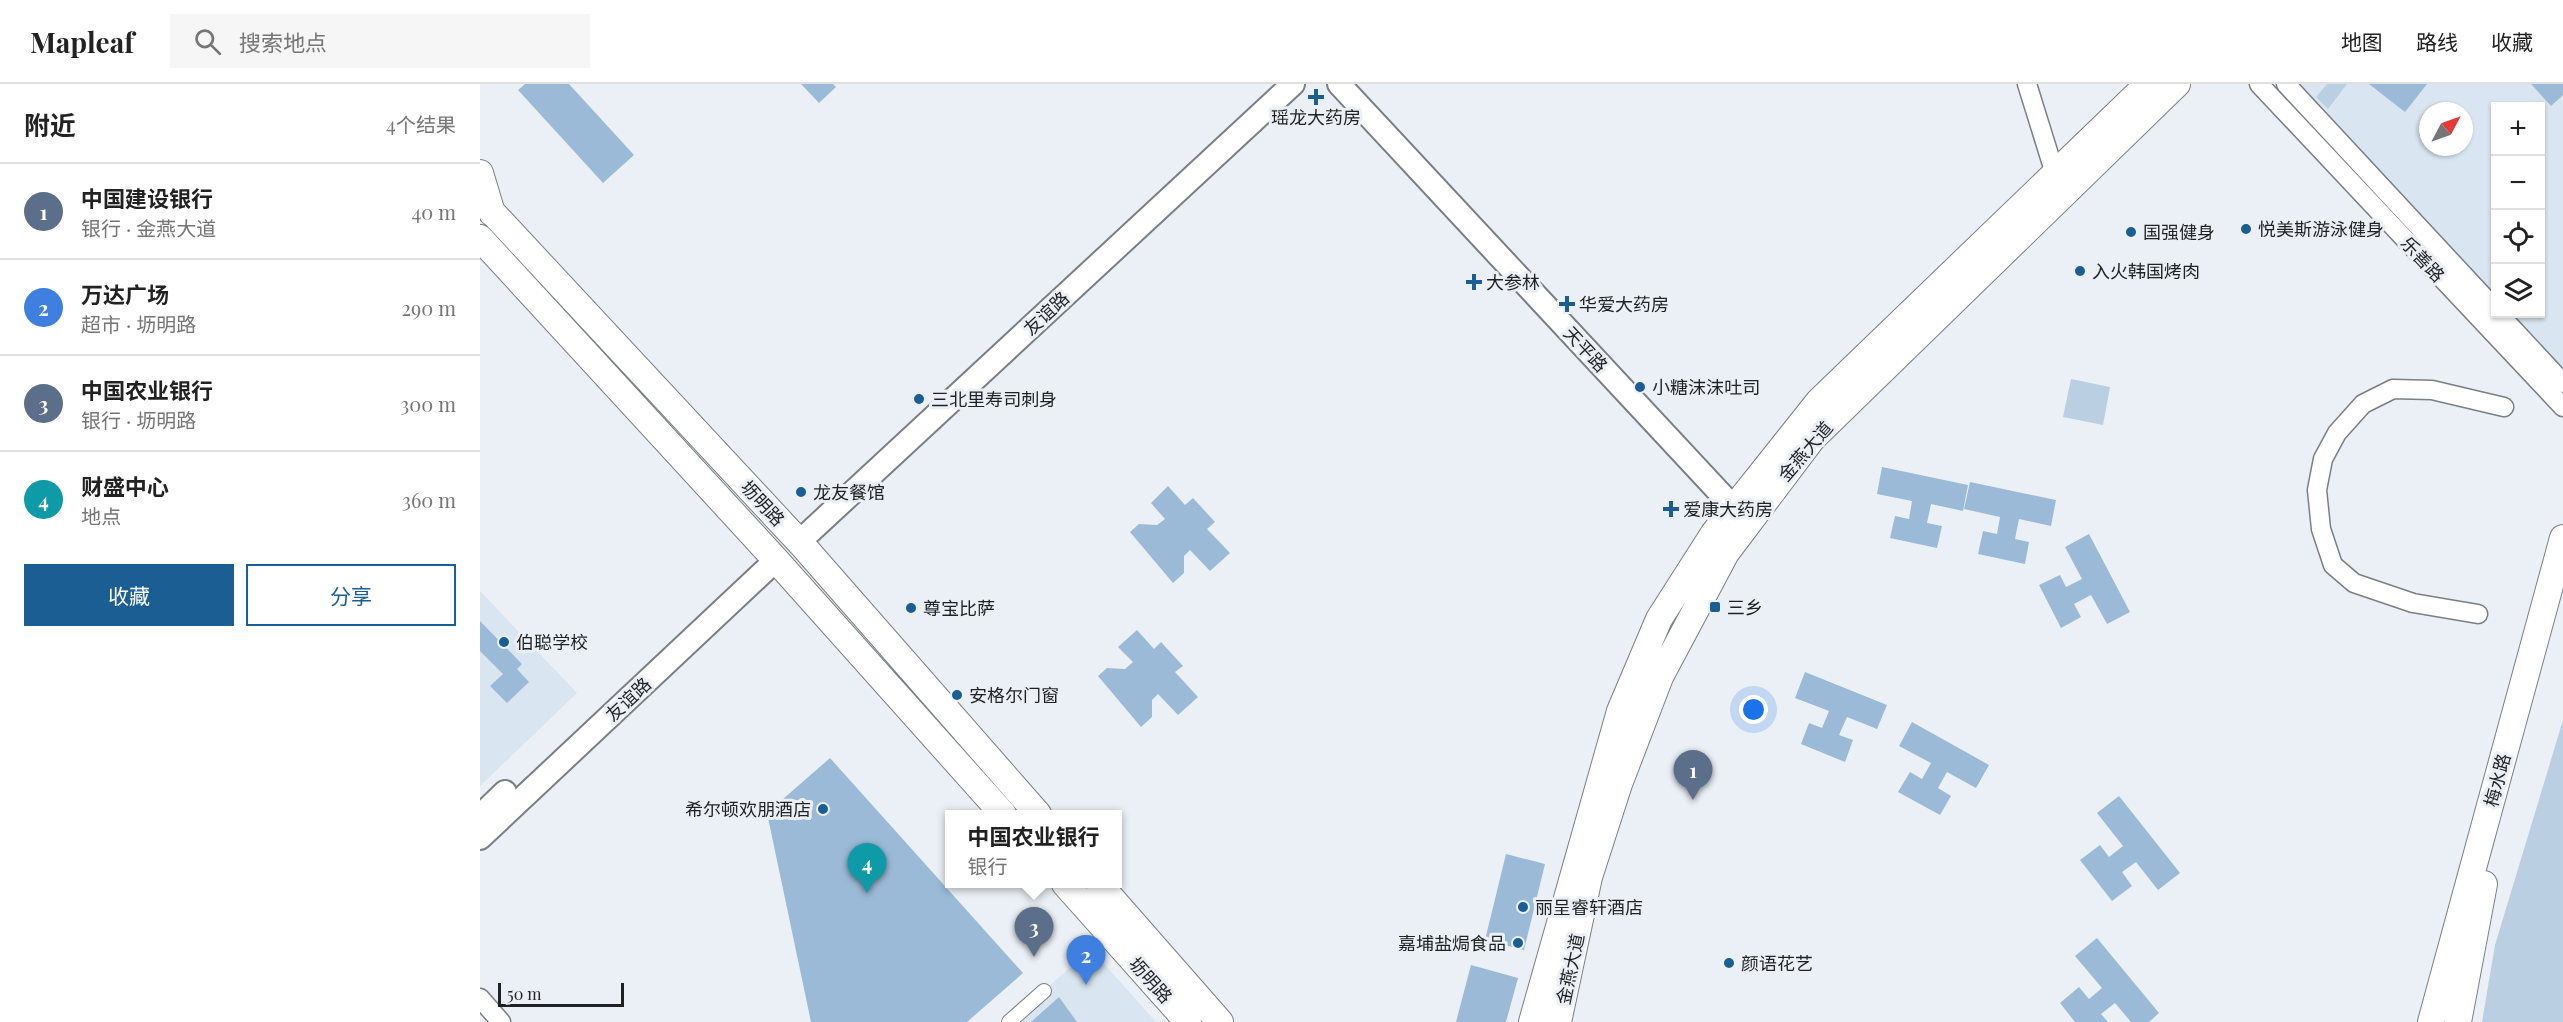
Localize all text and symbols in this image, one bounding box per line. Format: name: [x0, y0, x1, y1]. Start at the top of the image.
search box: [170, 14, 590, 68]
text: Mapleaf: [30, 23, 134, 60]
icon: search: [191, 25, 224, 58]
text: 搜索地点: [239, 27, 327, 57]
text: 地图: [2341, 27, 2383, 55]
text: 路线: [2416, 27, 2458, 55]
text: 收藏: [2491, 27, 2533, 55]
marker: 瑶龙大药房: [1309, 90, 1323, 104]
north arrow: [2419, 102, 2473, 156]
map controls: [2491, 102, 2545, 318]
button: +: [2491, 102, 2545, 156]
place label: 瑶龙大药房: [1271, 105, 1361, 129]
text: 附近: [24, 107, 76, 142]
text: 4个结果: [386, 110, 456, 137]
button: −: [2491, 156, 2545, 210]
text: 中国建设银行: [81, 183, 213, 213]
text: 1: [40, 198, 47, 225]
text: 40 m: [411, 198, 456, 225]
button: locate: [2491, 210, 2545, 264]
text: 银行 · 金燕大道: [81, 214, 216, 241]
place label: 悦美斯游泳健身: [2258, 217, 2384, 241]
place label: 国强健身: [2143, 220, 2215, 244]
marker: 悦美斯游泳健身: [2239, 222, 2253, 236]
marker: 国强健身: [2124, 225, 2138, 239]
street label: 乐善路: [2396, 231, 2450, 287]
place label: 入火韩国烤肉: [2092, 259, 2200, 283]
marker: 入火韩国烤肉: [2073, 264, 2087, 278]
button: layers: [2491, 264, 2545, 318]
place label: 大参林: [1486, 270, 1540, 294]
marker: 大参林: [1467, 275, 1481, 289]
text: 万达广场: [81, 279, 169, 309]
street label: 友谊路: [1018, 286, 1074, 340]
place label: 华爱大药房: [1579, 292, 1669, 316]
text: 2: [38, 294, 49, 321]
text: 290 m: [402, 294, 456, 321]
marker: 华爱大药房: [1560, 297, 1574, 311]
text: 超市 · 坜明路: [81, 310, 196, 337]
street label: 天平路: [1559, 321, 1613, 377]
text: 中国农业银行: [81, 375, 213, 405]
place label: 小糖沫沫吐司: [1652, 375, 1760, 399]
marker: 小糖沫沫吐司: [1633, 380, 1647, 394]
place label: 三北里寿司刺身: [931, 387, 1057, 411]
text: 3: [39, 390, 48, 417]
text: 300 m: [400, 390, 456, 417]
marker: 三北里寿司刺身: [912, 392, 926, 406]
text: 银行 · 坜明路: [81, 406, 196, 433]
street label: 金燕大道: [1772, 416, 1838, 486]
text: 财盛中心: [81, 471, 169, 501]
street label: 坜明路: [736, 475, 790, 531]
place label: 龙友餐馆: [813, 480, 885, 504]
marker: 龙友餐馆: [794, 485, 808, 499]
text: 4: [38, 486, 49, 513]
text: 360 m: [402, 486, 456, 513]
place label: 爱康大药房: [1683, 497, 1773, 521]
text: 地点: [81, 502, 121, 529]
marker: 爱康大药房: [1664, 502, 1678, 516]
button: 收藏: [24, 564, 234, 626]
button: 分享: [246, 564, 456, 626]
place label: 三乡: [1727, 595, 1763, 619]
place label: 尊宝比萨: [923, 596, 995, 620]
marker: 三乡: [1708, 600, 1722, 614]
marker: 尊宝比萨: [904, 601, 918, 615]
place label: 伯聪学校: [516, 630, 588, 654]
marker: 伯聪学校: [497, 635, 511, 649]
street label: 友谊路: [600, 672, 656, 726]
place label: 安格尔门窗: [969, 683, 1059, 707]
marker: 安格尔门窗: [950, 688, 964, 702]
your location: [1739, 695, 1768, 724]
pin: 1: [1674, 750, 1712, 800]
street label: 梅水路: [2478, 751, 2516, 809]
place label: 希尔顿欢朋酒店: [685, 797, 811, 821]
marker: 希尔顿欢朋酒店: [816, 802, 830, 816]
popup: [945, 810, 1122, 888]
text: 中国农业银行: [967, 821, 1100, 851]
pin: 4: [848, 844, 886, 893]
text: 银行: [967, 852, 1007, 879]
place label: 丽呈睿轩酒店: [1535, 895, 1643, 919]
marker: 丽呈睿轩酒店: [1516, 900, 1530, 914]
pin: 3: [1014, 908, 1054, 957]
place label: 嘉埔盐焗食品: [1398, 931, 1506, 955]
street label: 金燕大道: [1551, 931, 1589, 1007]
pin: 2: [1066, 936, 1106, 985]
marker: 嘉埔盐焗食品: [1511, 936, 1525, 950]
place label: 颜语花艺: [1741, 951, 1813, 975]
street label: 坜明路: [1124, 952, 1178, 1008]
marker: 颜语花艺: [1722, 956, 1736, 970]
scale bar: [498, 980, 624, 1008]
text: 50 m: [507, 983, 541, 1004]

